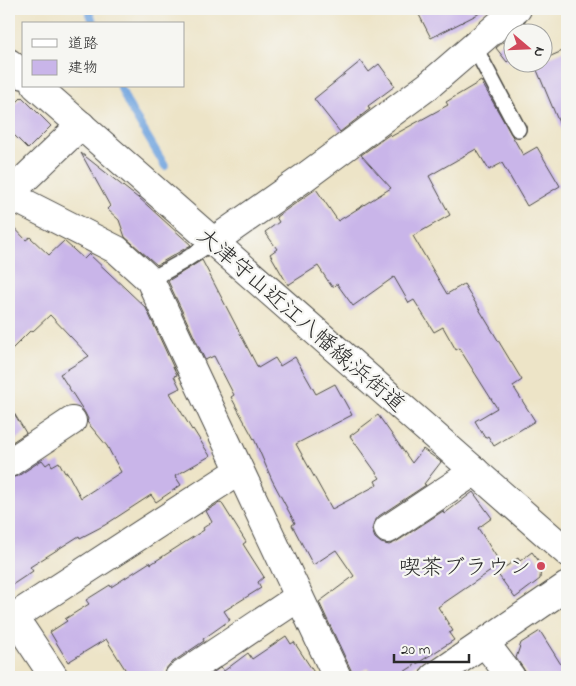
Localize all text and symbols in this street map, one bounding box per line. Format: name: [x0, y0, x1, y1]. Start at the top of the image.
legend: [22, 22, 185, 88]
north arrow: [504, 22, 554, 72]
text: 道路: [68, 33, 98, 55]
text: N: [527, 44, 550, 60]
text: 建物: [68, 57, 98, 79]
street label: 大津守山近江八幡線;浜街道: [189, 222, 411, 421]
place label: 喫茶ブラウン: [399, 553, 531, 585]
marker: 喫茶ブラウン: [535, 560, 547, 572]
scale bar: [394, 631, 468, 663]
text: 20 m: [401, 639, 431, 661]

